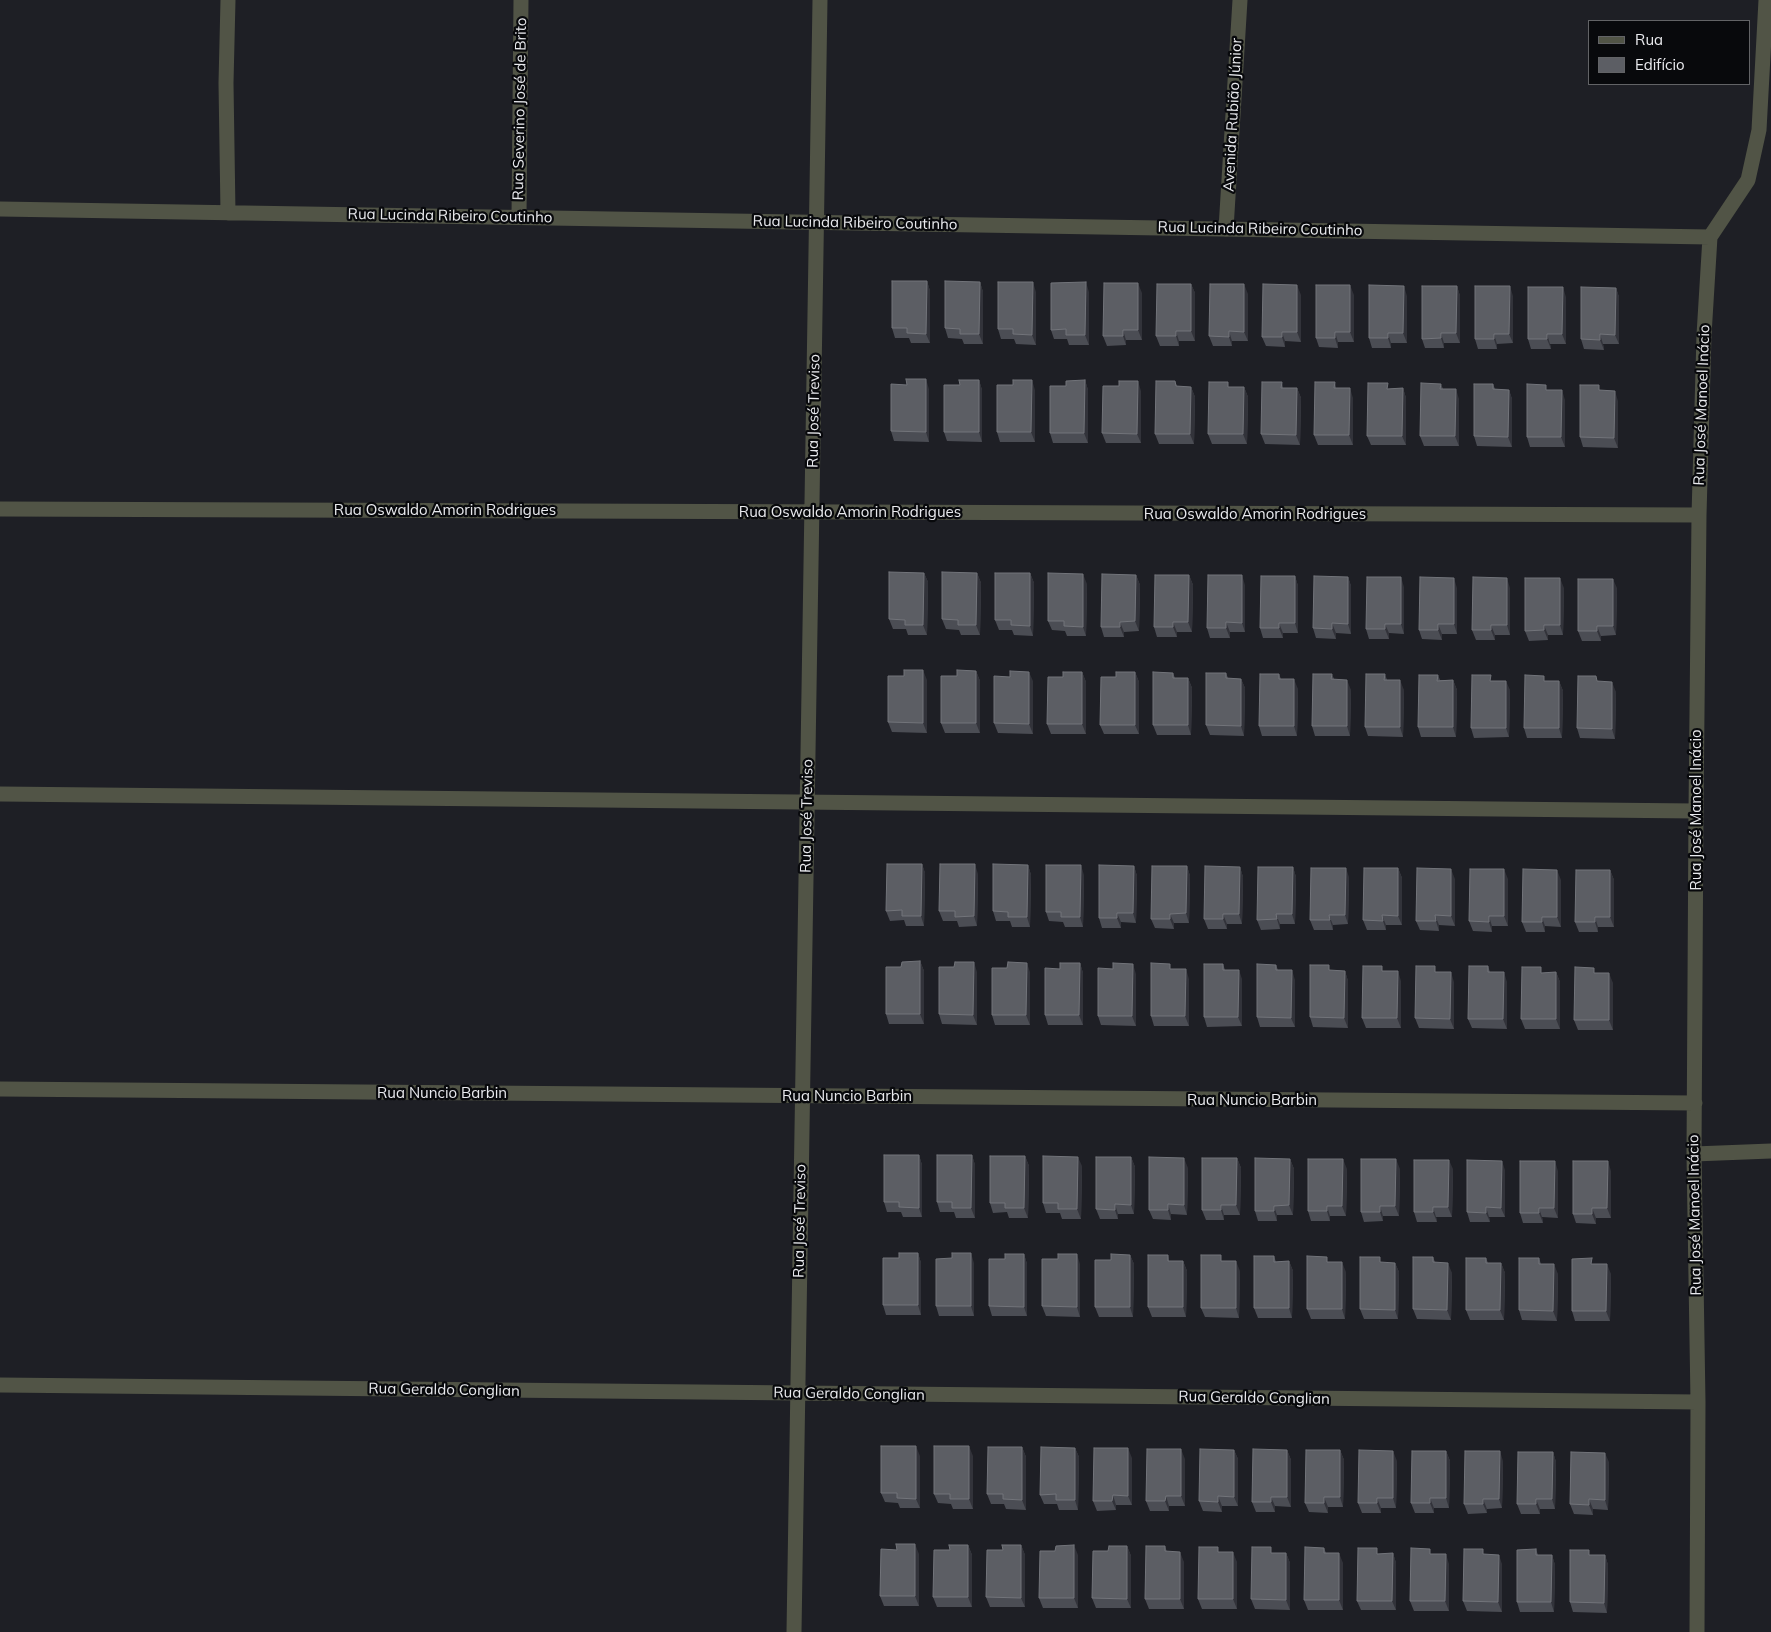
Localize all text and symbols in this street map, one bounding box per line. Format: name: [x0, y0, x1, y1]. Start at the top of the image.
street label: Rua Severino José de Brito: [509, 18, 531, 200]
legend: [1588, 20, 1751, 85]
text: Rua: [1635, 30, 1663, 49]
street label: Avenida Rubião Júnior: [1220, 38, 1246, 192]
text: Edifício: [1635, 55, 1685, 74]
street label: Rua Lucinda Ribeiro Coutinho: [347, 205, 553, 227]
street label: Rua Lucinda Ribeiro Coutinho: [752, 212, 958, 234]
street label: Rua Lucinda Ribeiro Coutinho: [1157, 218, 1363, 240]
street label: Rua José Manoel Inácio: [1690, 324, 1714, 486]
street label: Rua José Treviso: [804, 354, 824, 468]
street label: Rua Oswaldo Amorin Rodrigues: [334, 501, 556, 519]
street label: Rua Oswaldo Amorin Rodrigues: [739, 503, 961, 521]
street label: Rua Oswaldo Amorin Rodrigues: [1144, 505, 1366, 523]
street label: Rua José Manoel Inácio: [1687, 729, 1705, 891]
street label: Rua José Treviso: [797, 759, 817, 873]
street label: Rua Nuncio Barbin: [377, 1084, 507, 1102]
street label: Rua Nuncio Barbin: [782, 1087, 912, 1105]
street label: Rua Nuncio Barbin: [1187, 1091, 1317, 1109]
street label: Rua José Manoel Inácio: [1685, 1134, 1705, 1296]
street label: Rua José Treviso: [790, 1164, 810, 1278]
street label: Rua Geraldo Conglian: [368, 1380, 520, 1400]
street label: Rua Geraldo Conglian: [773, 1384, 925, 1404]
street label: Rua Geraldo Conglian: [1178, 1388, 1330, 1408]

